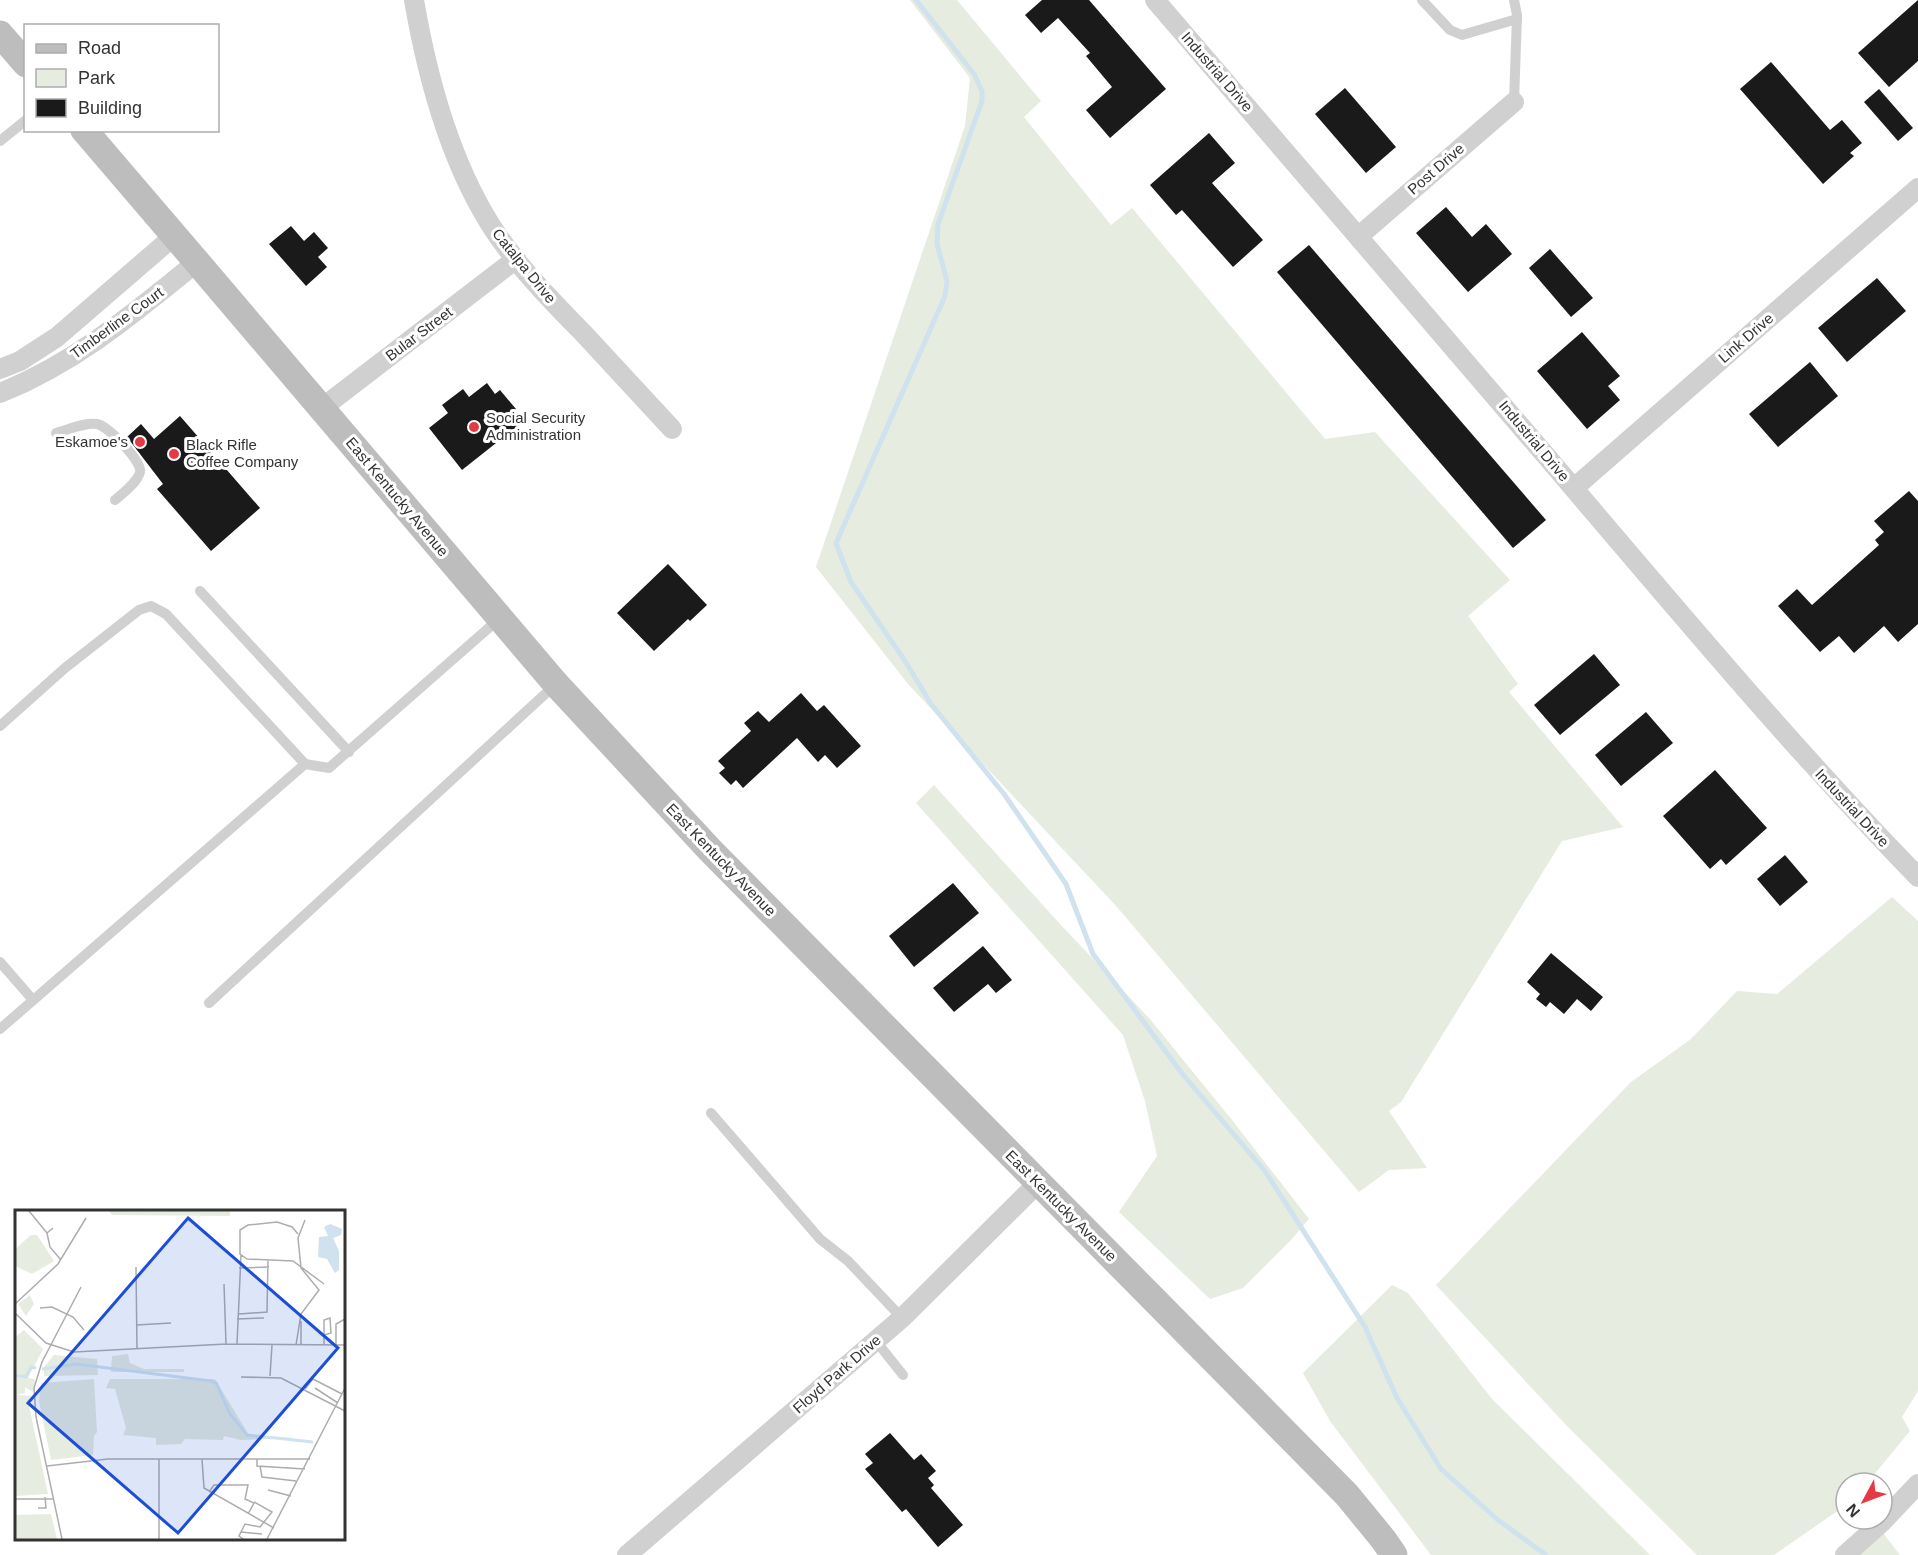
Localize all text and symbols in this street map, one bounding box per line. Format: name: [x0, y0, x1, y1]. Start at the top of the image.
legend: [24, 24, 219, 132]
street label: Industrial Drive: [1178, 28, 1257, 115]
text: Road: [78, 38, 121, 58]
text: Park: [78, 68, 116, 88]
text: Building: [78, 98, 142, 118]
street label: Post Drive: [1404, 140, 1467, 198]
street label: Catalpa Drive: [489, 225, 560, 306]
street label: Timberline Court: [67, 283, 167, 362]
street label: Bular Street: [382, 302, 456, 364]
street label: Link Drive: [1715, 309, 1776, 366]
street label: Industrial Drive: [1496, 397, 1573, 484]
place label: Social Security Administration: [486, 409, 586, 443]
marker: Social Security Administration: [467, 420, 481, 434]
place label: Eskamoe's: [55, 433, 128, 450]
street label: East Kentucky Avenue: [343, 434, 452, 560]
marker: Eskamoe's: [133, 435, 147, 449]
place label: Black Rifle Coffee Company: [186, 436, 299, 470]
marker: Black Rifle Coffee Company: [167, 447, 181, 461]
street label: Industrial Drive: [1812, 765, 1893, 850]
street label: East Kentucky Avenue: [663, 800, 780, 919]
street label: East Kentucky Avenue: [1002, 1147, 1120, 1265]
inset map: [15, 1210, 345, 1540]
street label: Floyd Park Drive: [789, 1331, 884, 1416]
north arrow: [1834, 1471, 1894, 1531]
text: N: [1843, 1501, 1863, 1520]

